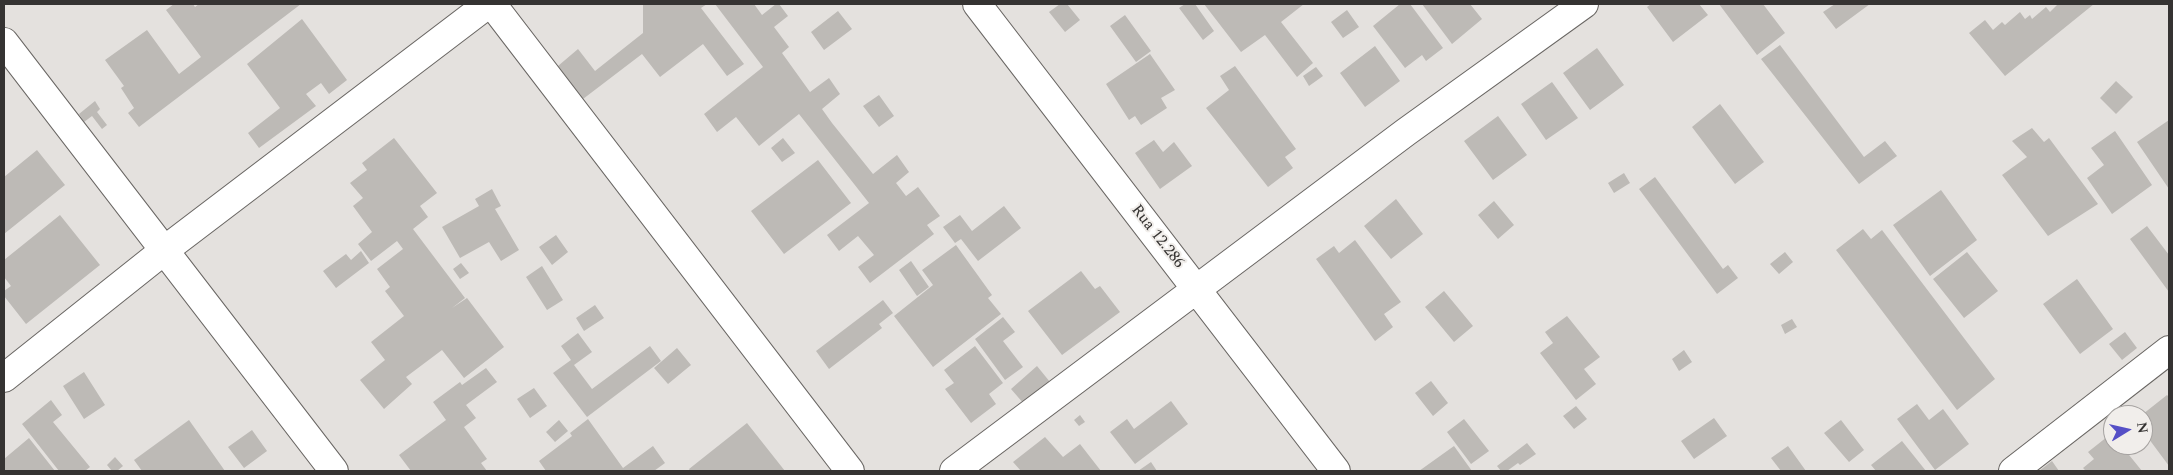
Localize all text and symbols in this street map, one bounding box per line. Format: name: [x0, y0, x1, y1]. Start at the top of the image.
street label: Rua 12.286: [1126, 201, 1188, 273]
north arrow: [2103, 405, 2153, 455]
text: N: [2131, 420, 2154, 435]

